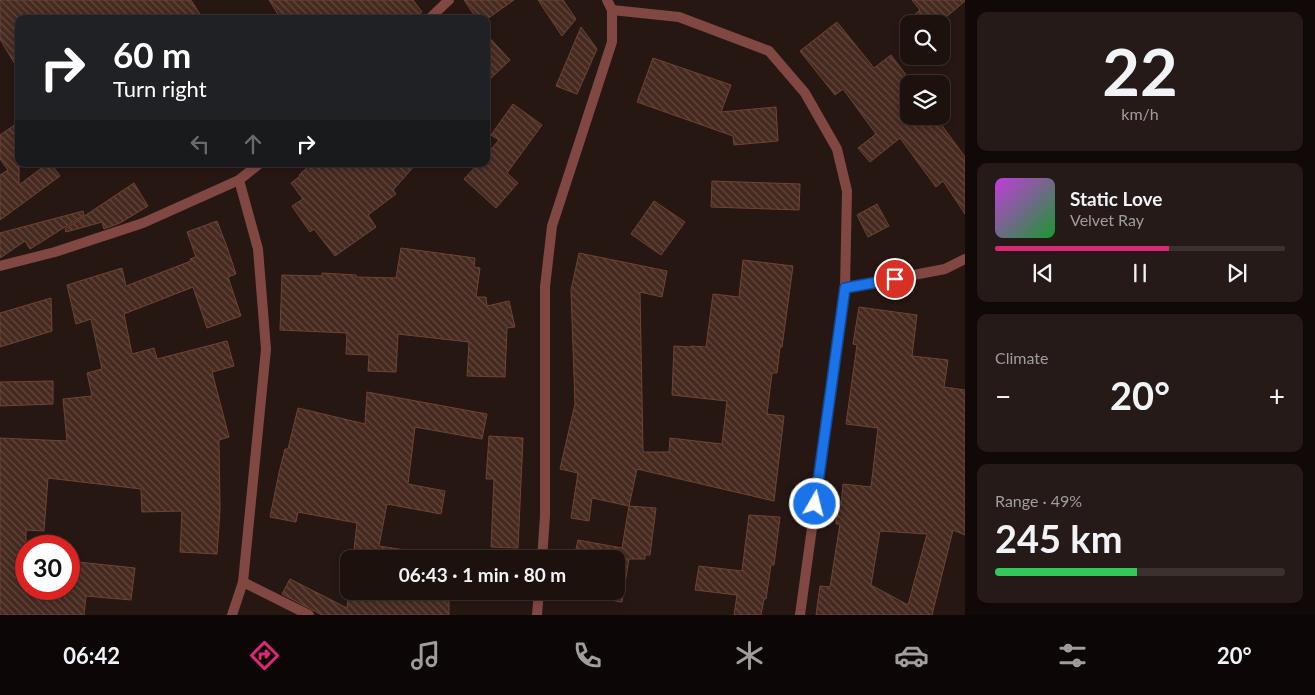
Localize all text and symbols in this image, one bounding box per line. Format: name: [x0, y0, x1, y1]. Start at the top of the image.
map controls: [900, 15, 950, 125]
button: search: [900, 15, 950, 65]
text: 22: [1102, 32, 1178, 110]
text: 60 m: [113, 33, 191, 75]
icon: right: [30, 35, 95, 100]
text: Turn right: [113, 75, 207, 102]
button: layers: [900, 75, 950, 125]
text: km/h: [1121, 104, 1159, 123]
icon: left: [186, 130, 214, 158]
icon: ahead: [239, 130, 267, 158]
icon: right: [292, 130, 320, 158]
text: Static Love: [1070, 187, 1162, 210]
text: Velvet Ray: [1070, 210, 1144, 229]
pin: [874, 258, 916, 300]
icon: previous: [1029, 259, 1057, 287]
icon: pause: [1126, 259, 1154, 287]
icon: next: [1223, 259, 1251, 287]
icon: arrive: [881, 265, 909, 293]
text: Climate: [995, 348, 1048, 367]
text: 20°: [1110, 372, 1170, 418]
text: −: [995, 379, 1011, 413]
text: +: [1269, 379, 1285, 413]
position arrow: [788, 477, 840, 529]
text: Range · 49%: [995, 491, 1082, 510]
text: 245 km: [995, 515, 1123, 561]
speed limit sign: 30: [15, 535, 80, 600]
text: 06:43 · 1 min · 80 m: [399, 563, 566, 586]
icon: directions: [247, 638, 282, 673]
icon: music: [408, 638, 443, 673]
icon: phone: [570, 638, 605, 673]
icon: climate: [732, 638, 767, 673]
icon: car: [894, 638, 929, 673]
icon: filters: [1055, 638, 1090, 673]
text: 06:42: [63, 642, 120, 669]
text: 20°: [1217, 642, 1252, 669]

